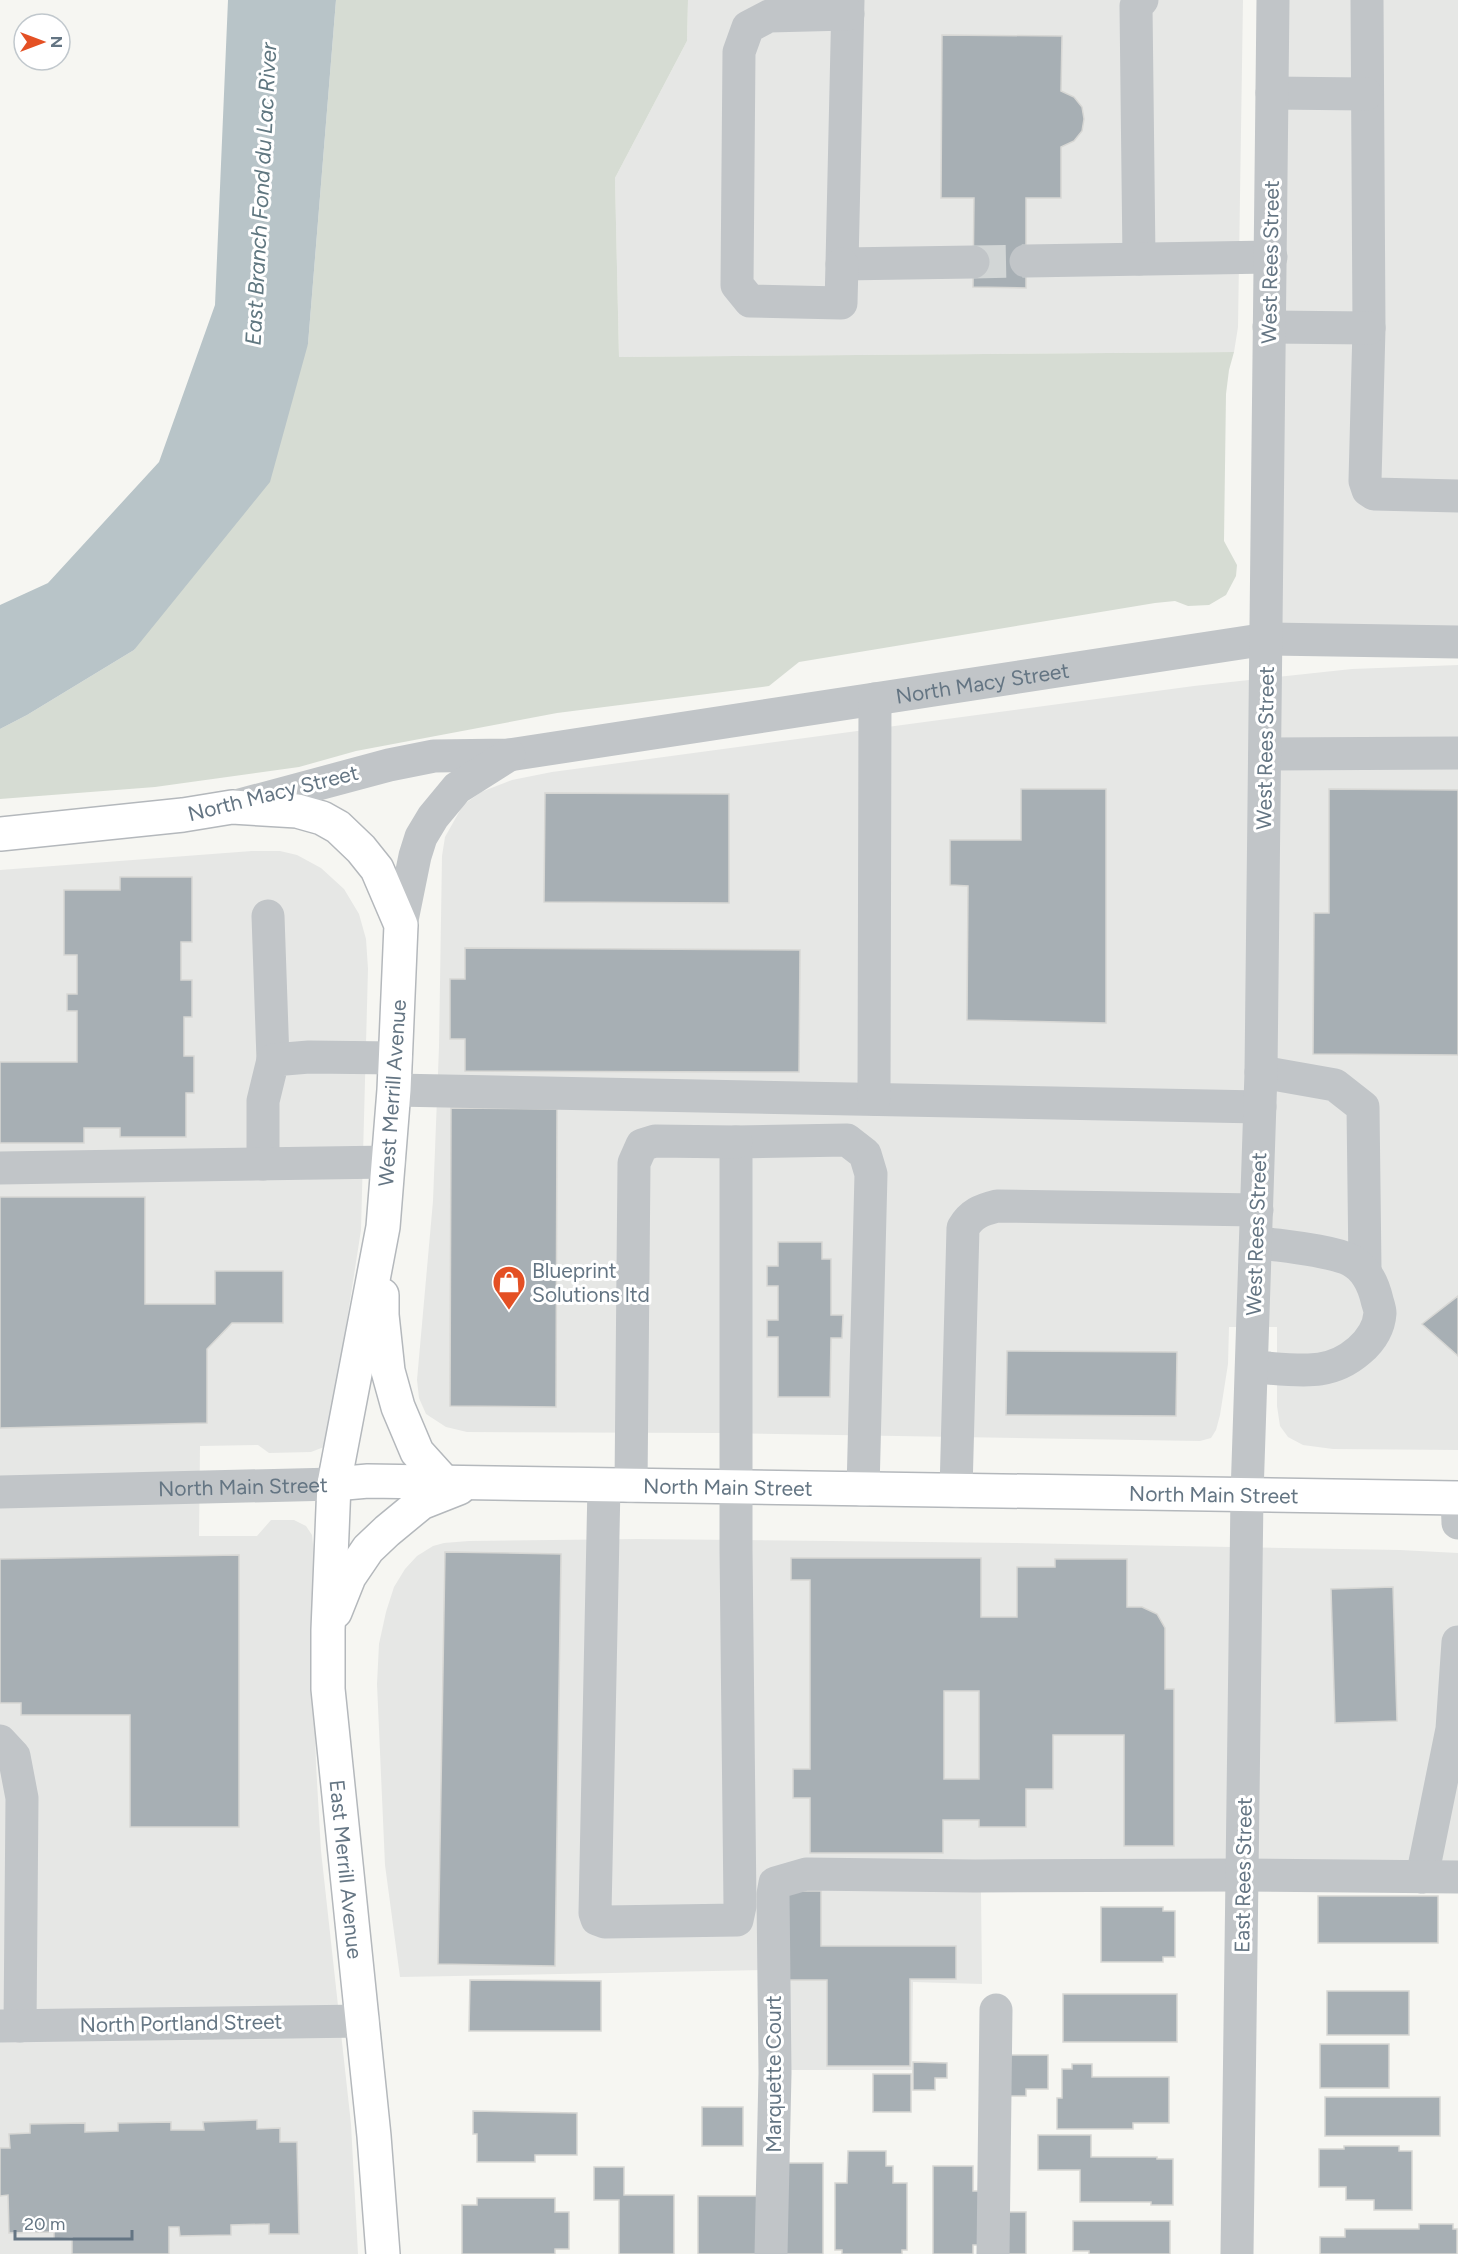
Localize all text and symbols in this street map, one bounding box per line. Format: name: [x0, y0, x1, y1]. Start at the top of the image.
north arrow: [12, 12, 72, 72]
text: N: [47, 36, 66, 48]
water label: East Branch Fond du Lac River: [240, 40, 282, 346]
street label: West Rees Street: [1256, 180, 1284, 344]
street label: North Macy Street: [894, 657, 1071, 708]
street label: West Rees Street: [1251, 666, 1279, 830]
street label: North Macy Street: [185, 760, 361, 826]
street label: West Merrill Avenue: [373, 999, 411, 1187]
street label: West Rees Street: [1241, 1152, 1271, 1316]
place label: Blueprint Solutions ltd: [532, 1258, 650, 1307]
shop icon: Blueprint Solutions ltd: [491, 1264, 527, 1311]
street label: North Main Street: [158, 1472, 328, 1501]
street label: North Main Street: [643, 1473, 813, 1500]
street label: North Main Street: [1129, 1480, 1299, 1508]
street label: East Merrill Avenue: [325, 1778, 368, 1960]
street label: East Rees Street: [1229, 1797, 1257, 1953]
street label: Marquette Court: [761, 1995, 786, 2153]
street label: North Portland Street: [79, 2009, 283, 2037]
scale bar: [15, 2203, 132, 2241]
text: 20 m: [24, 2213, 65, 2235]

